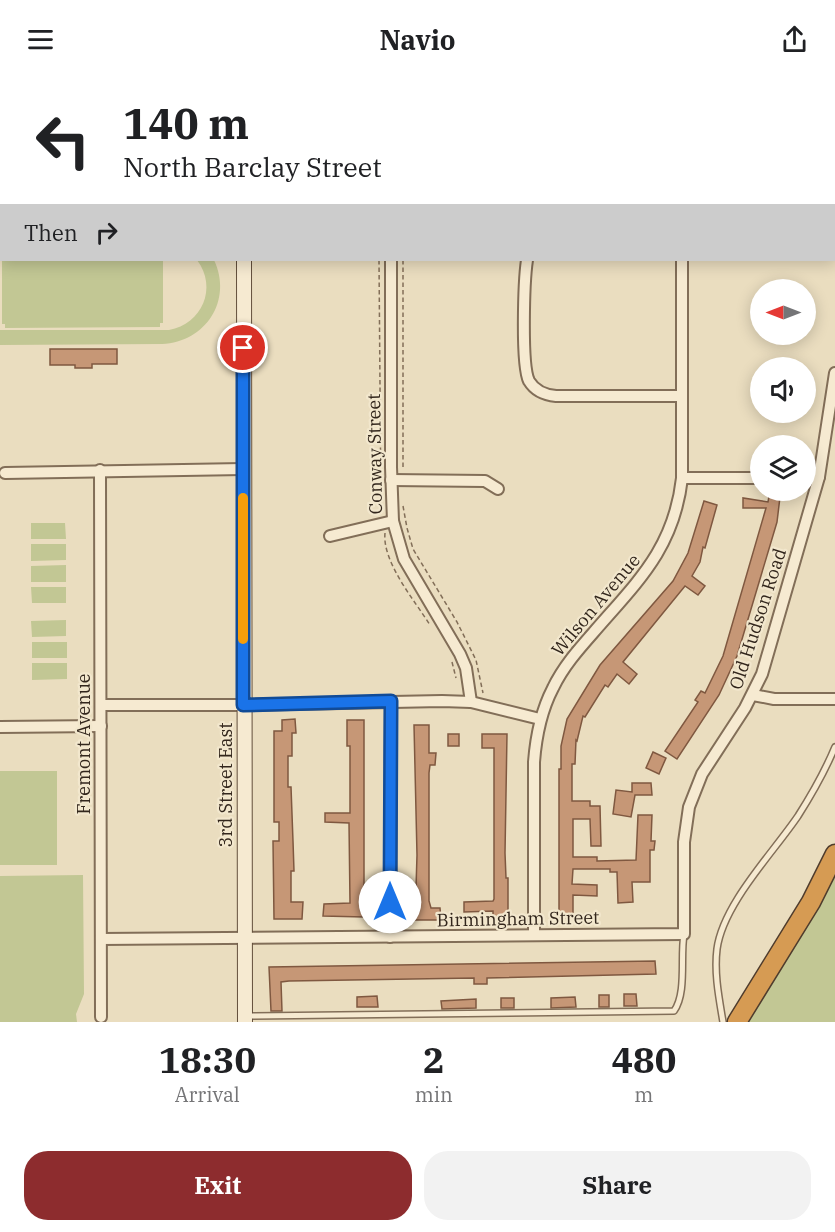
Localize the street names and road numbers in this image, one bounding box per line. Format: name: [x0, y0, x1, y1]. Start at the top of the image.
street label: Conway Street: [362, 393, 387, 515]
street label: Old Hudson Road: [724, 545, 791, 692]
street label: Wilson Avenue: [546, 549, 645, 660]
street label: Fremont Avenue: [72, 673, 95, 815]
street label: 3rd Street East: [214, 722, 237, 848]
street label: Birmingham Street: [436, 906, 600, 931]

